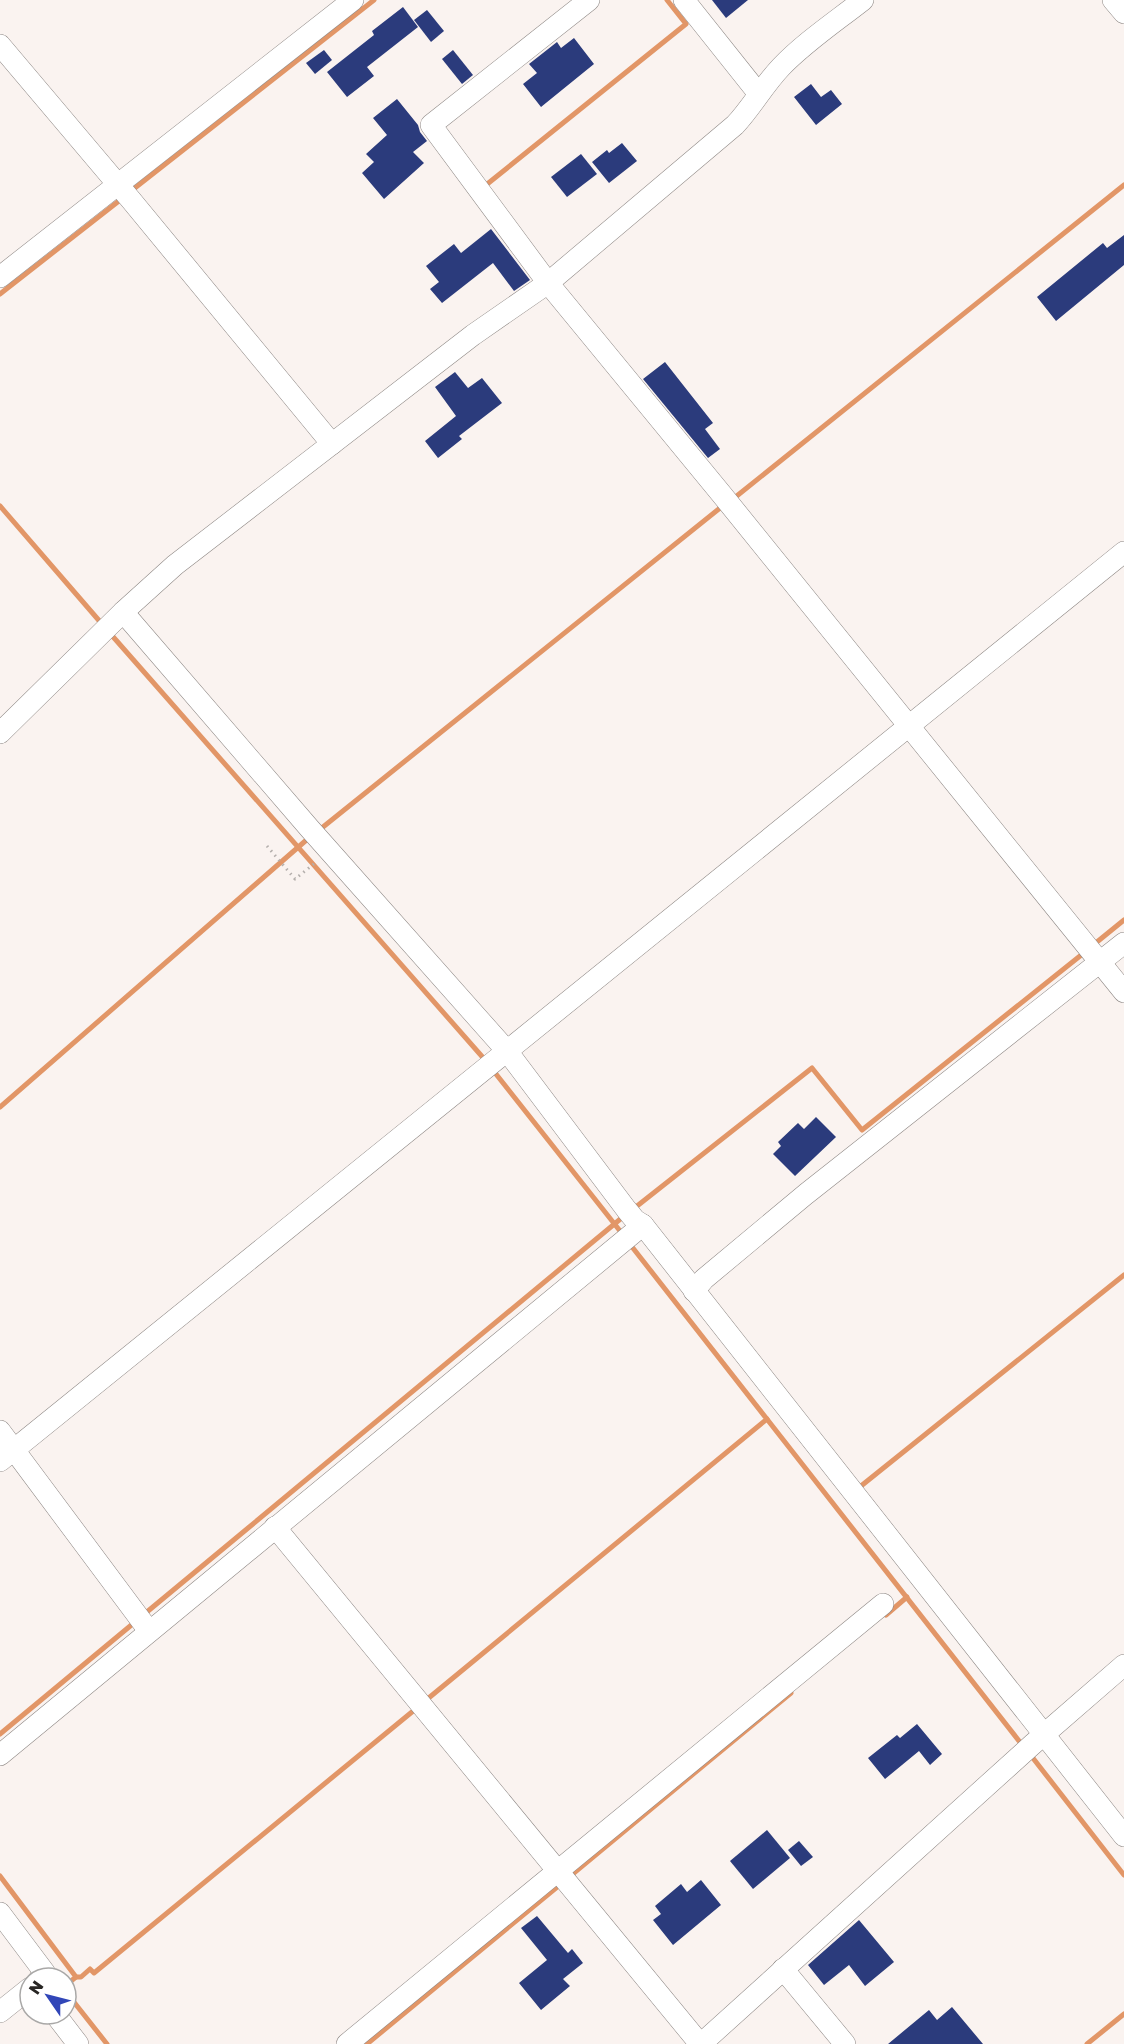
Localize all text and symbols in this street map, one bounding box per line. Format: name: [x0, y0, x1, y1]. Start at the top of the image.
north arrow: [18, 1966, 78, 2026]
text: N: [24, 1977, 47, 1998]

